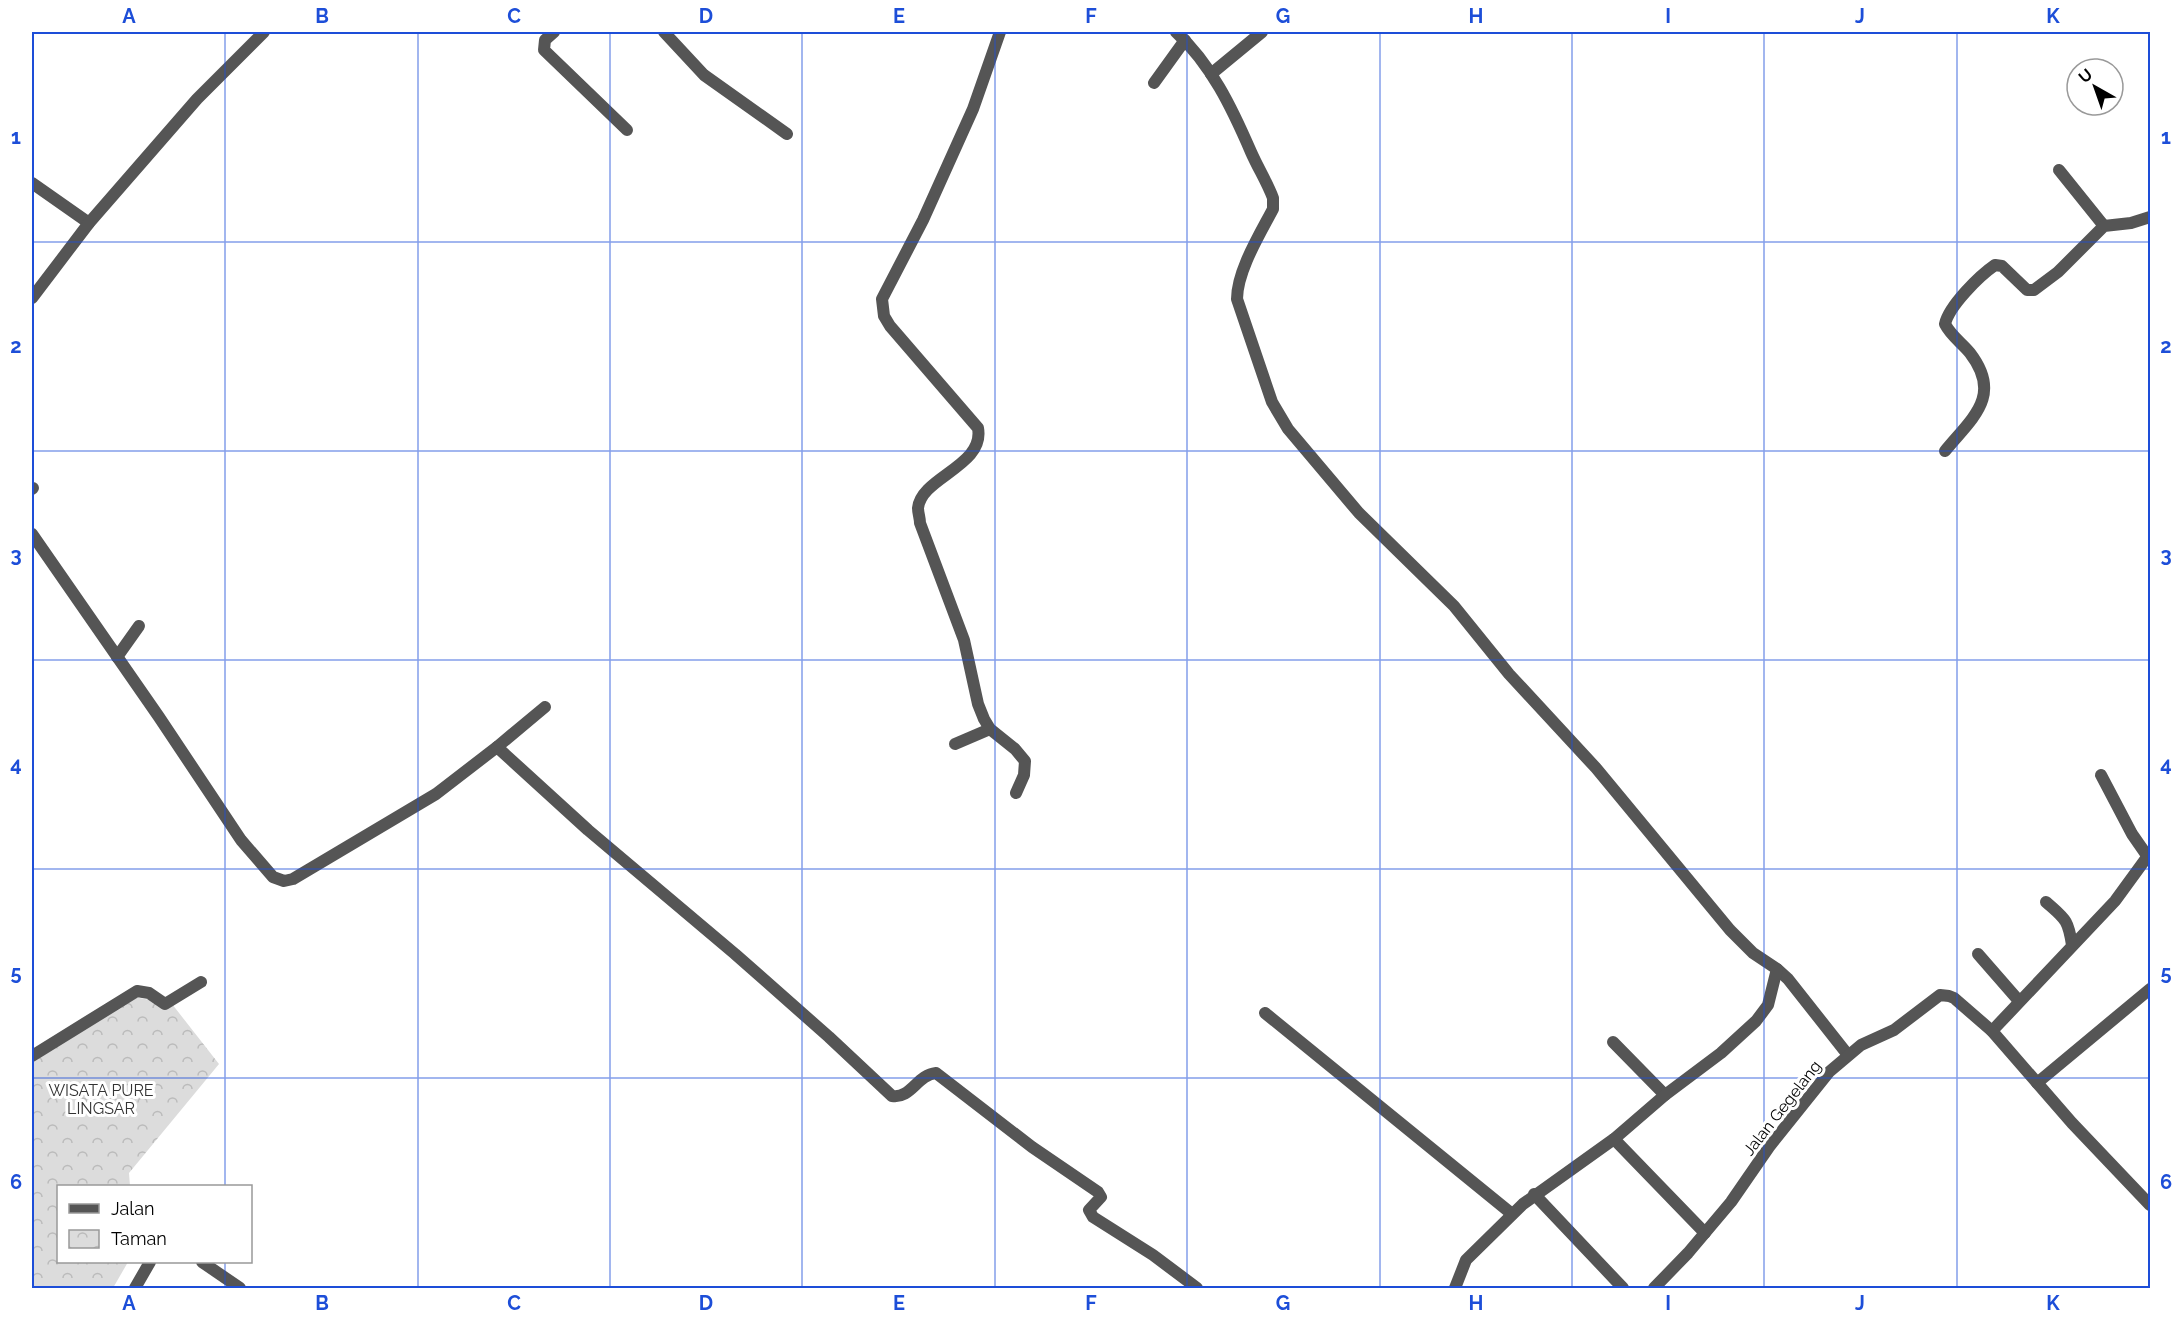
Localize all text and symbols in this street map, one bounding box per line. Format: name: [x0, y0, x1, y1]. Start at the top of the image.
text: A: [122, 4, 136, 28]
text: B: [315, 4, 329, 28]
text: C: [507, 4, 521, 28]
text: D: [699, 4, 713, 28]
text: E: [893, 4, 905, 28]
text: F: [1085, 4, 1097, 28]
text: G: [1276, 4, 1290, 28]
text: H: [1469, 4, 1483, 28]
text: I: [1665, 4, 1671, 28]
text: J: [1855, 4, 1865, 28]
text: K: [2046, 4, 2060, 28]
north arrow: [2065, 57, 2125, 117]
text: U: [2075, 65, 2096, 87]
text: 1: [11, 125, 21, 149]
text: 1: [2161, 125, 2171, 149]
text: 2: [10, 334, 22, 358]
text: 2: [2160, 334, 2172, 358]
text: 3: [10, 543, 22, 567]
text: 3: [2160, 543, 2172, 567]
text: 4: [10, 752, 22, 776]
text: 4: [2160, 752, 2172, 776]
text: 5: [10, 961, 22, 985]
text: 5: [2160, 961, 2172, 985]
street label: Jalan Gegelang: [1739, 1057, 1825, 1159]
park label: WISATA PURE LINGSAR: [48, 1081, 154, 1118]
text: 6: [10, 1170, 22, 1194]
text: 6: [2160, 1170, 2172, 1194]
legend: [57, 1185, 252, 1263]
text: Jalan: [111, 1198, 155, 1219]
text: Taman: [111, 1228, 167, 1249]
text: A: [122, 1291, 136, 1315]
text: B: [315, 1291, 329, 1315]
text: C: [507, 1291, 521, 1315]
text: D: [699, 1291, 713, 1315]
text: E: [893, 1291, 905, 1315]
text: F: [1085, 1291, 1097, 1315]
text: G: [1276, 1291, 1290, 1315]
text: H: [1469, 1291, 1483, 1315]
text: I: [1665, 1291, 1671, 1315]
text: J: [1855, 1291, 1865, 1315]
text: K: [2046, 1291, 2060, 1315]

